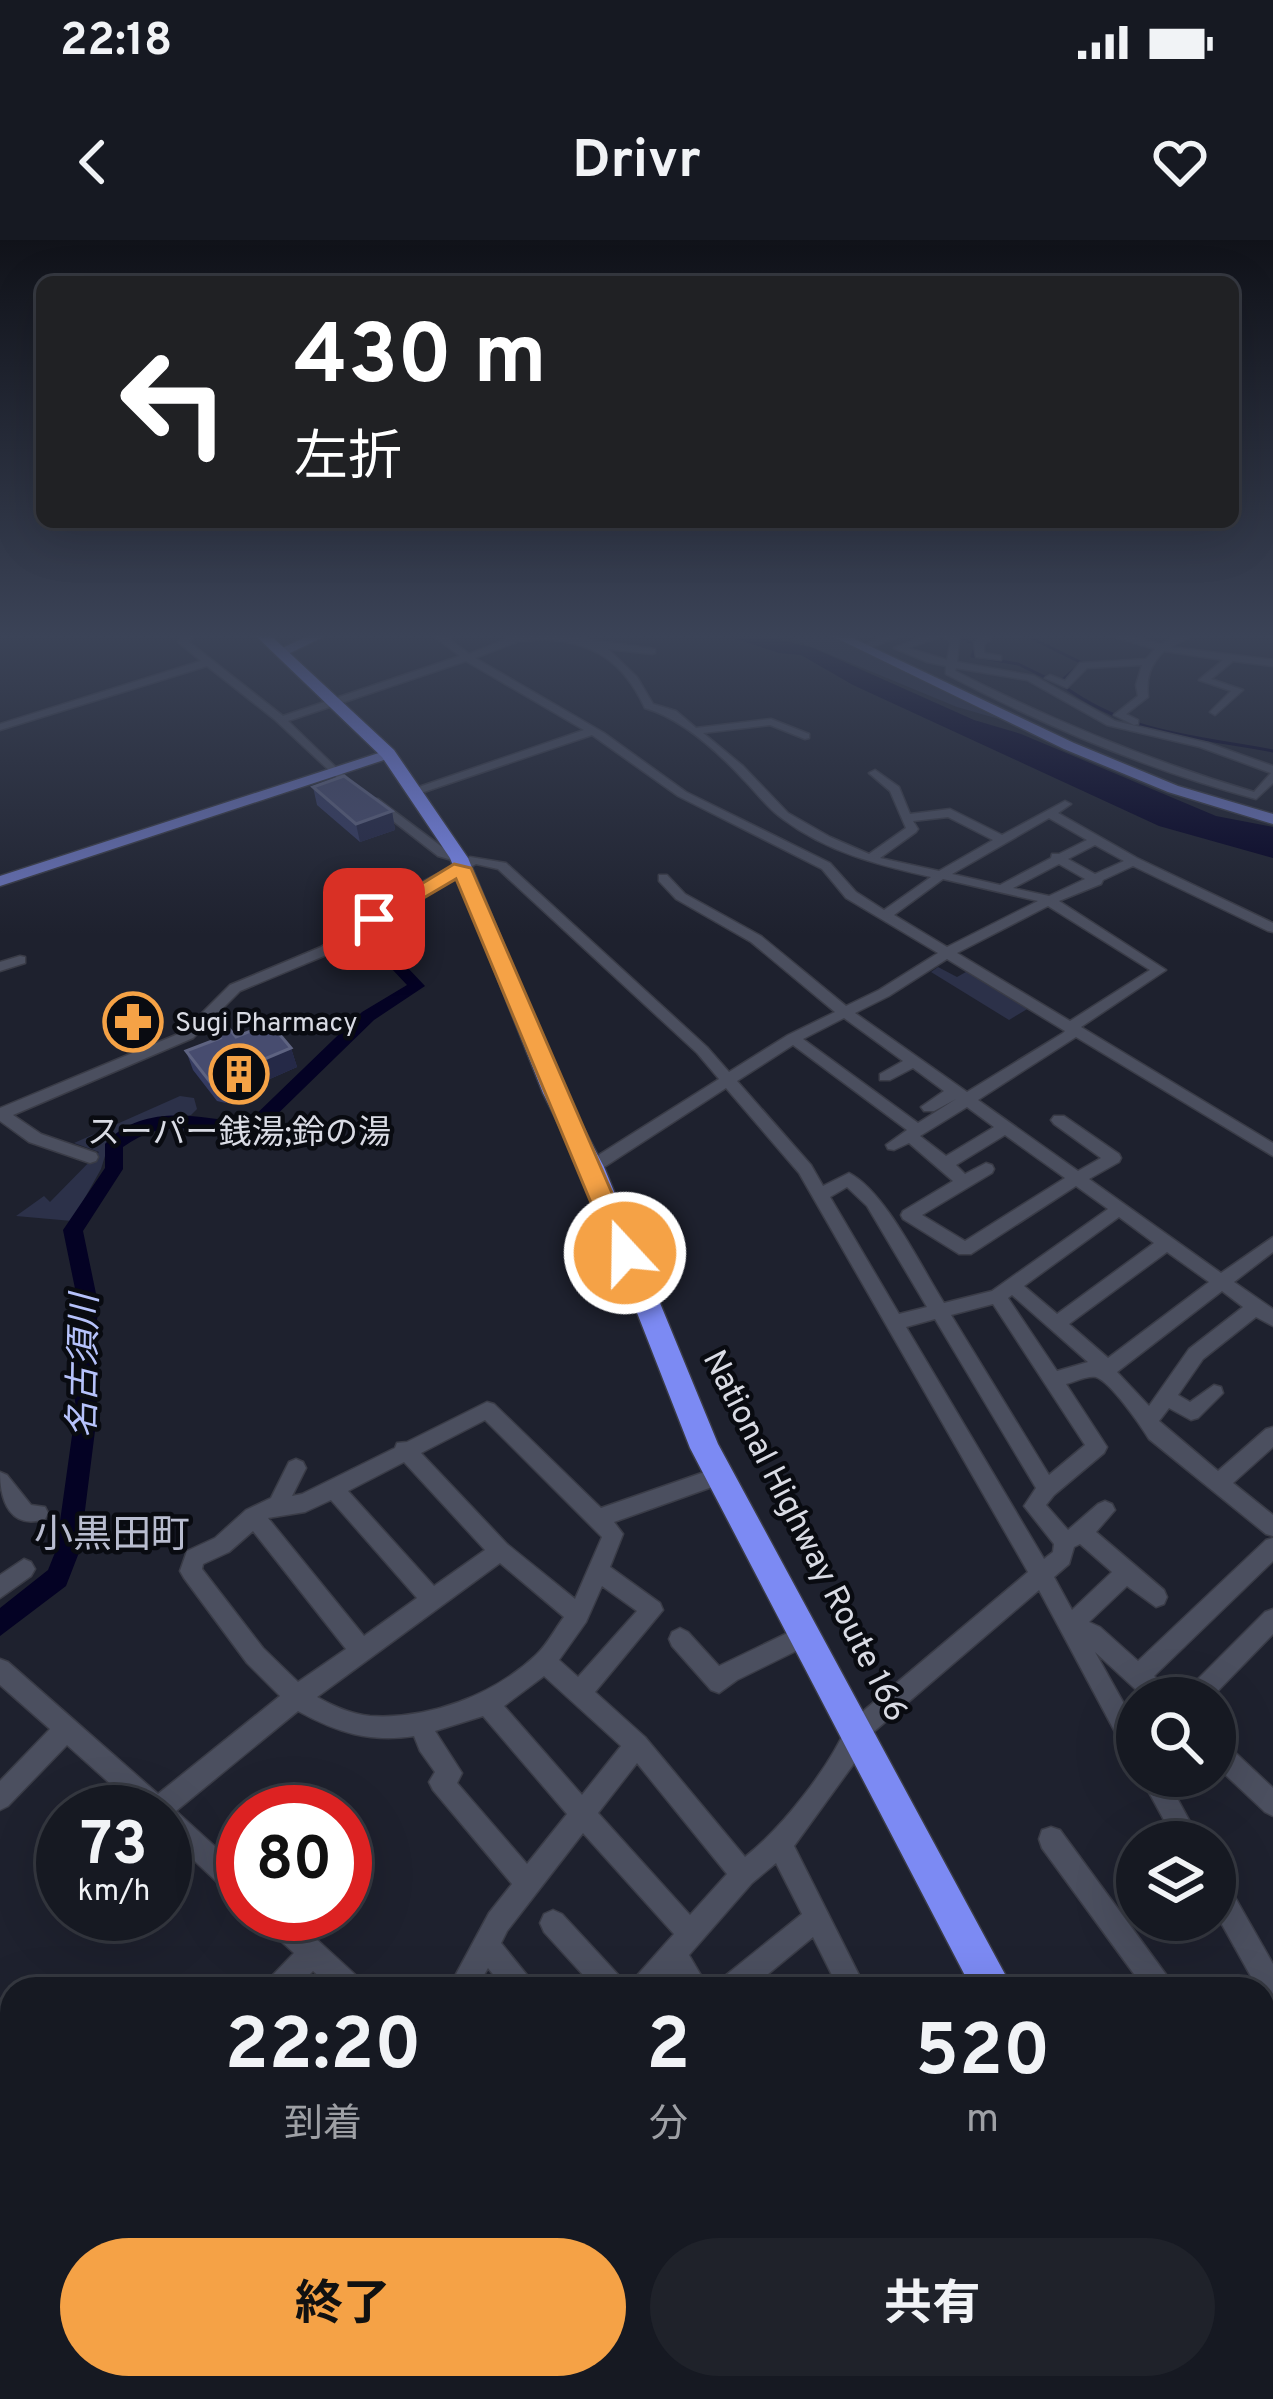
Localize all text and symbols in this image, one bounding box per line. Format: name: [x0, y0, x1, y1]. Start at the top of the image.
text: 22:18: [60, 14, 172, 71]
text: Drivr: [572, 128, 701, 197]
icon: back: [60, 129, 126, 195]
icon: heart: [1147, 129, 1213, 195]
text: 430 m: [294, 307, 547, 413]
icon: left: [96, 324, 252, 480]
text: 左折: [294, 426, 402, 495]
pin: [323, 868, 425, 970]
icon: arrive: [341, 886, 407, 952]
pharmacy icon: Sugi Pharmacy: [102, 991, 164, 1053]
place label: Sugi Pharmacy: [175, 1007, 358, 1041]
building icon: スーパー銭湯;鈴の湯: [208, 1043, 270, 1105]
place label: スーパー銭湯;鈴の湯: [87, 1114, 391, 1156]
position arrow: [562, 1190, 688, 1316]
water label: 名古須川: [62, 1290, 110, 1438]
street label: National Highway Route 166: [691, 1344, 916, 1730]
district label: 小黒田町: [34, 1513, 190, 1562]
map controls: [1116, 1677, 1236, 1941]
button: search: [1116, 1677, 1236, 1797]
speed limit sign: 80: [216, 1785, 372, 1941]
text: 73: [80, 1810, 148, 1886]
button: layers: [1116, 1821, 1236, 1941]
text: km/h: [78, 1874, 150, 1911]
text: 22:20: [225, 2003, 422, 2095]
text: 2: [646, 2003, 690, 2095]
text: 520: [915, 2009, 1050, 2101]
text: m: [966, 2097, 999, 2146]
text: 到着: [284, 2102, 362, 2151]
text: 分: [649, 2102, 688, 2151]
button: 終了: [60, 2238, 626, 2376]
button: 共有: [650, 2238, 1215, 2376]

